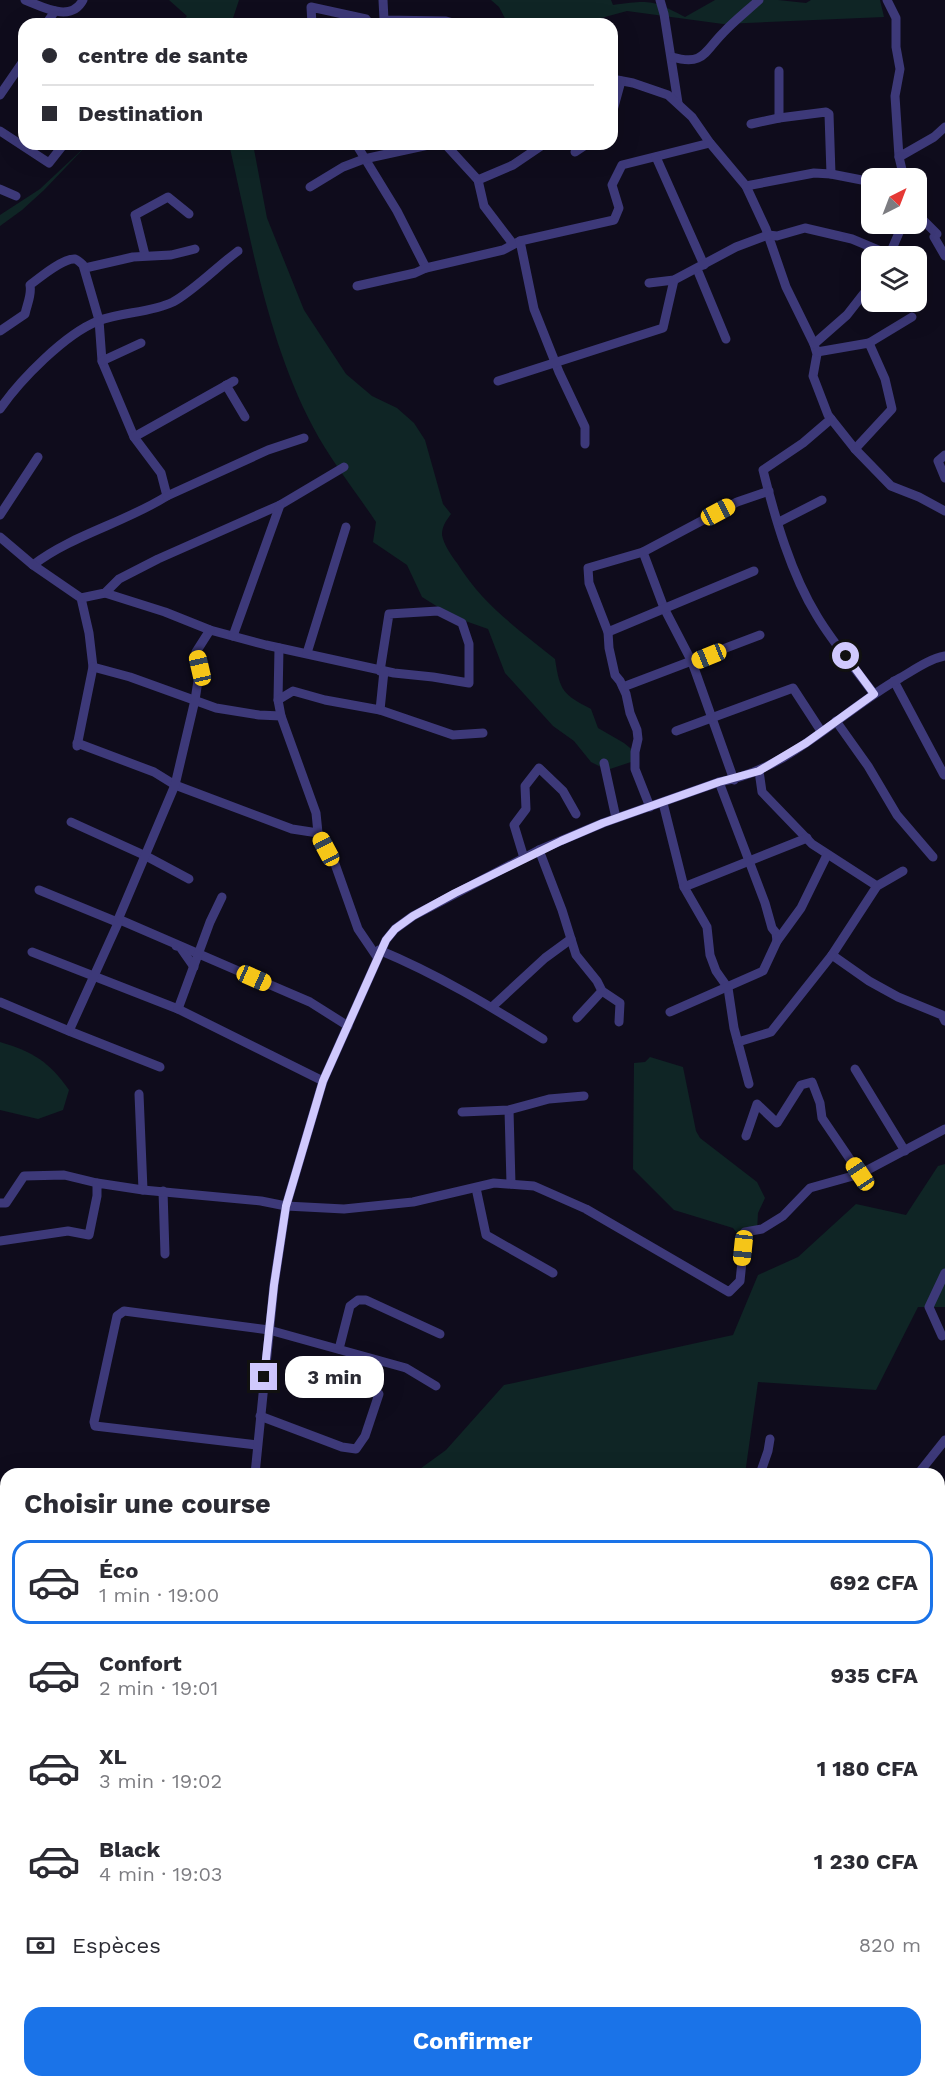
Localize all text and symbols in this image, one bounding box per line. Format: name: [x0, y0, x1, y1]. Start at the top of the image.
text: centre de sante: [78, 43, 248, 68]
text: Destination: [78, 101, 203, 126]
north arrow: [861, 168, 927, 234]
map controls: [861, 168, 927, 312]
button: layers: [861, 246, 927, 312]
car: [698, 496, 738, 528]
car: [689, 641, 729, 671]
route start: [832, 642, 859, 669]
car: [187, 648, 213, 688]
car: [310, 829, 342, 869]
car: [234, 962, 274, 994]
car: [842, 1154, 878, 1194]
car: [732, 1229, 754, 1267]
callout: 3 min: [285, 1356, 384, 1398]
route end: [250, 1363, 277, 1390]
text: 3 min: [307, 1365, 362, 1389]
text: Choisir une course: [24, 1488, 271, 1520]
icon: car: [27, 1555, 81, 1609]
text: Éco: [99, 1558, 138, 1583]
text: 692 CFA: [830, 1570, 918, 1595]
text: 1 min · 19:00: [99, 1583, 219, 1607]
icon: car: [27, 1648, 81, 1702]
text: Confort: [99, 1651, 182, 1676]
text: 935 CFA: [831, 1663, 918, 1688]
text: 2 min · 19:01: [99, 1676, 218, 1700]
icon: car: [27, 1741, 81, 1795]
text: XL: [99, 1744, 127, 1769]
text: 1 180 CFA: [817, 1756, 918, 1781]
text: 3 min · 19:02: [99, 1769, 222, 1793]
icon: car: [27, 1834, 81, 1888]
text: Black: [99, 1837, 160, 1862]
text: 1 230 CFA: [814, 1849, 918, 1874]
text: 4 min · 19:03: [99, 1862, 222, 1886]
icon: cash: [24, 1929, 57, 1962]
text: Espèces: [72, 1933, 161, 1958]
text: 820 m: [859, 1933, 921, 1957]
button: Confirmer: [24, 2007, 921, 2076]

